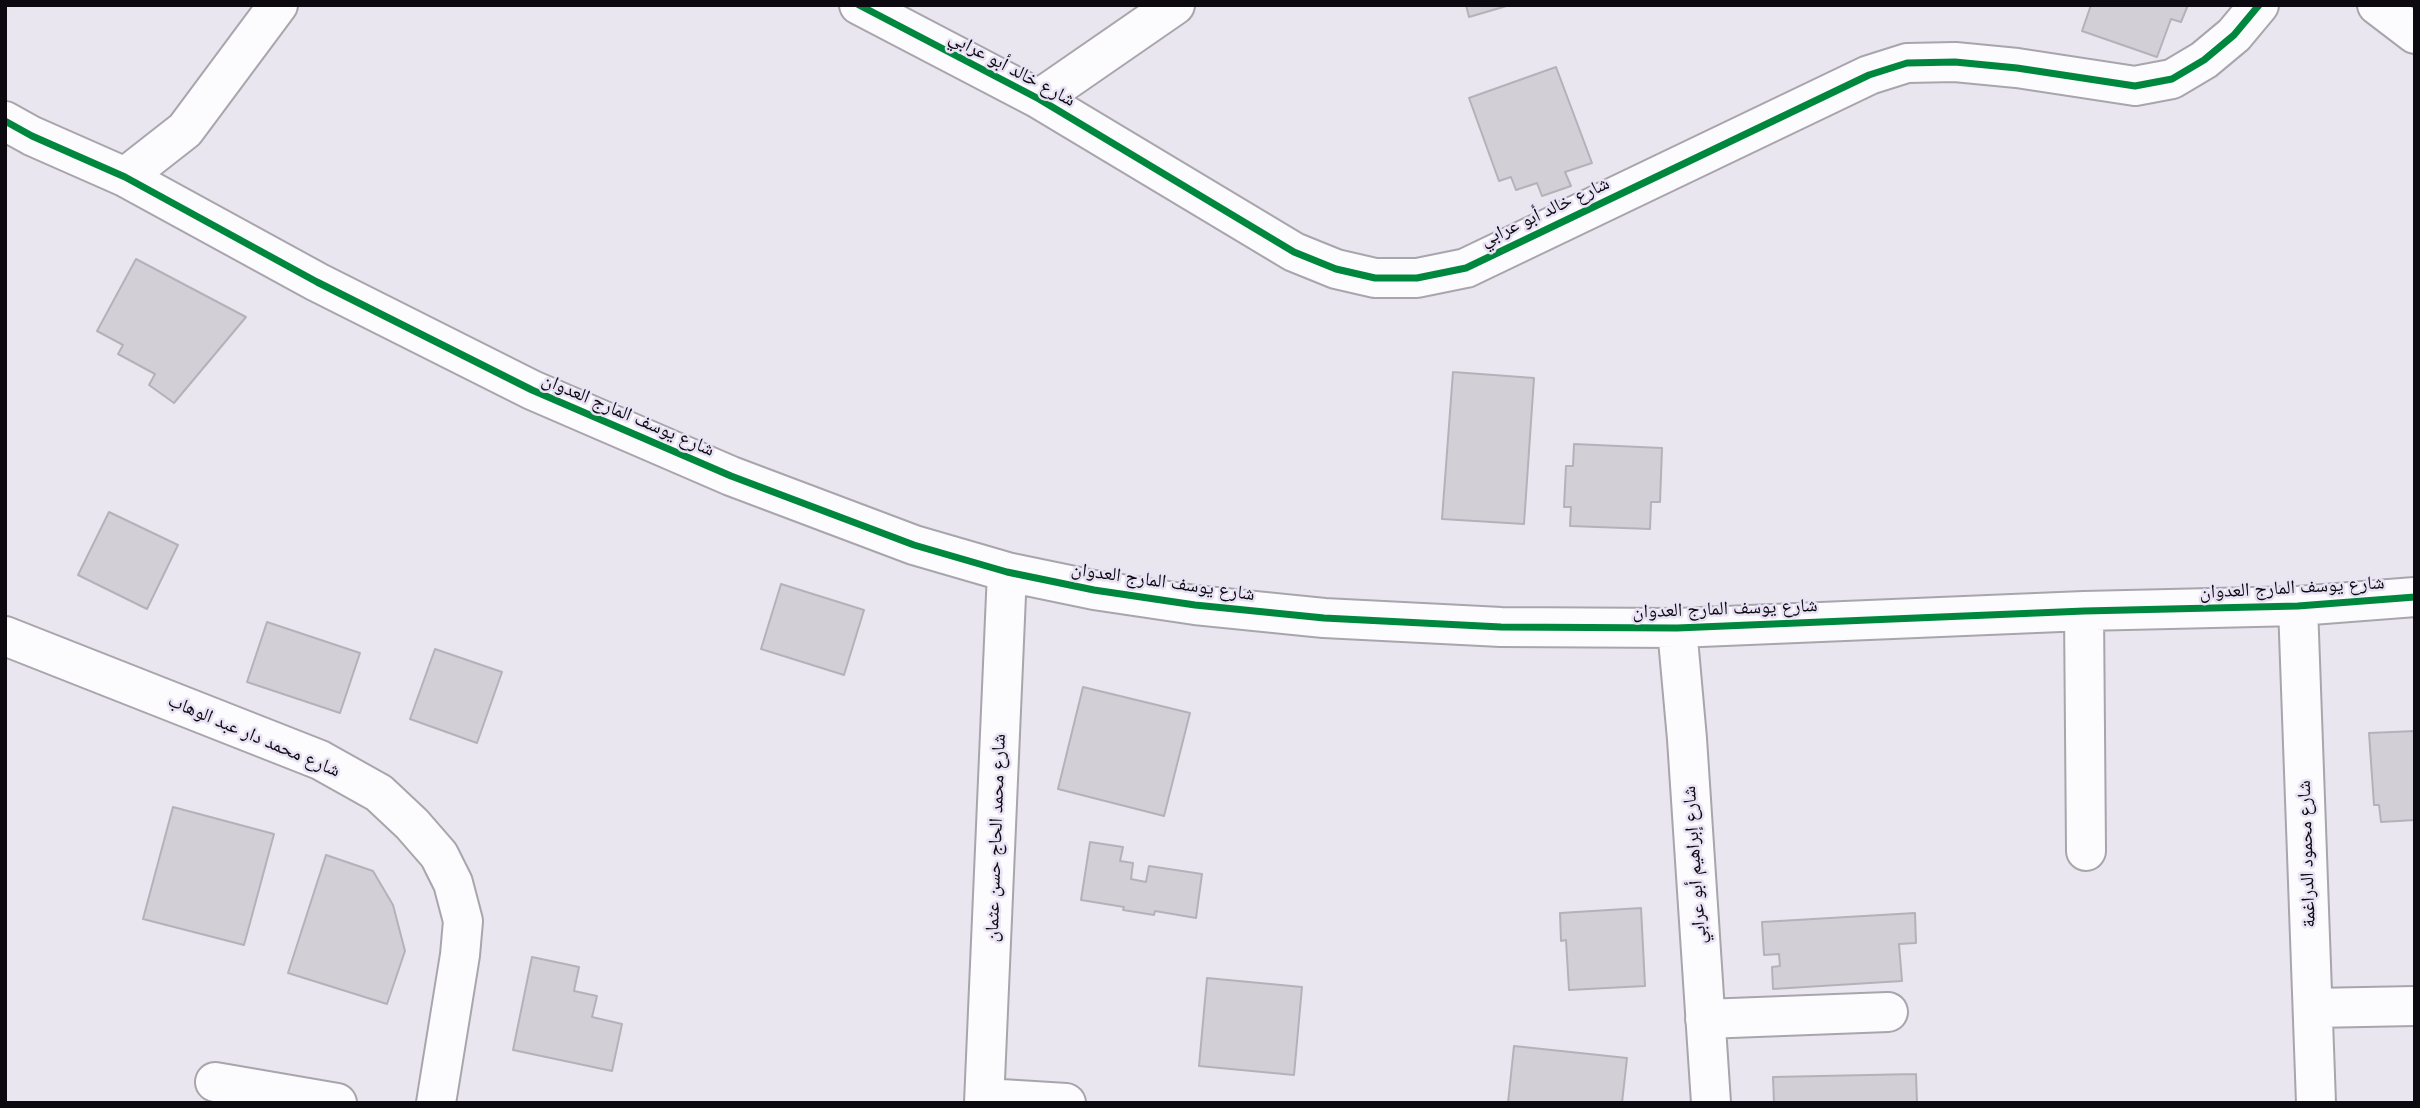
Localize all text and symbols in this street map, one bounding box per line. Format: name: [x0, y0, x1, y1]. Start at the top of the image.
street label: شارع خالد أبو عرابي: [945, 26, 1079, 112]
street label: شارع خالد أبو عرابي: [1477, 172, 1613, 252]
street label: شارع يوسف المارج العدوان: [538, 368, 718, 462]
street label: شارع يوسف المارج العدوان: [1070, 558, 1256, 606]
street label: شارع يوسف المارج العدوان: [2199, 572, 2385, 604]
street label: شارع يوسف المارج العدوان: [1632, 594, 1818, 624]
street label: شارع محمد دار عبد الوهاب: [164, 689, 344, 783]
street label: شارع محمد الحاج حسن عثمان: [981, 733, 1011, 943]
street label: شارع محمود الدراغمة: [2293, 780, 2321, 928]
street label: شارع إبراهيم أبو عرابي: [1678, 785, 1712, 945]

